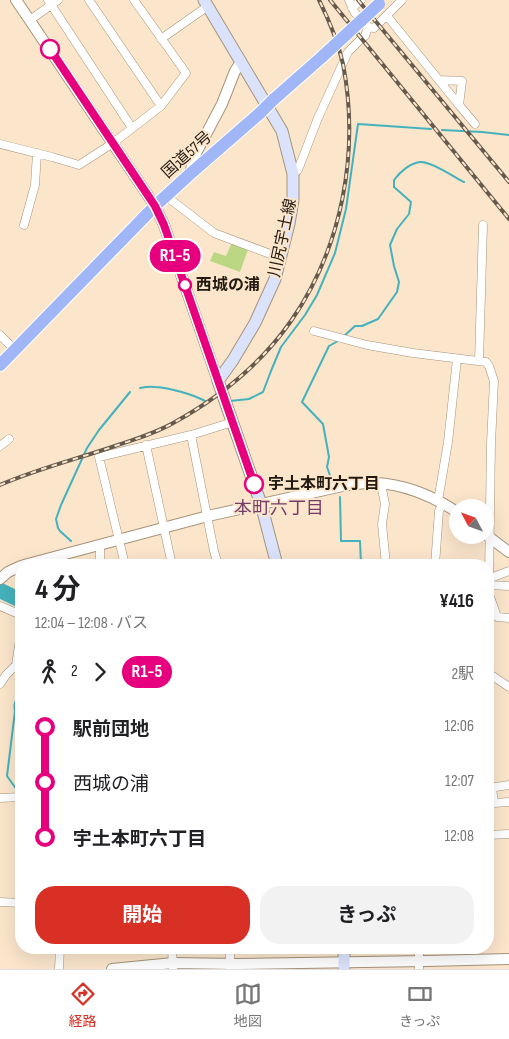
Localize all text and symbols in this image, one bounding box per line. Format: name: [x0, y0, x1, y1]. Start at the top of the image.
unlabelled marker: [40, 39, 60, 59]
street label: 国道57号: [158, 128, 216, 182]
street label: 川尻宇土線: [265, 197, 301, 279]
line badge: R1-5: [140, 240, 210, 272]
text: R1-5: [160, 245, 190, 266]
place label: 西城の浦: [196, 275, 260, 295]
marker: 西城の浦: [178, 278, 192, 292]
marker: 宇土本町六丁目: [244, 474, 264, 494]
place label: 宇土本町六丁目: [268, 475, 380, 494]
district label: 本町六丁目: [234, 498, 324, 519]
north arrow: [449, 499, 494, 544]
map controls: [449, 499, 494, 544]
text: 4 分: [35, 573, 80, 606]
text: ¥416: [439, 590, 474, 613]
text: 12:04 – 12:08 · バス: [35, 614, 148, 633]
icon: walk: [35, 658, 63, 686]
icon: forward: [86, 658, 114, 686]
text: R1-5: [132, 661, 162, 682]
text: 2: [71, 662, 78, 681]
text: 2駅: [451, 665, 474, 684]
text: 12:06: [444, 717, 474, 736]
text: 駅前団地: [73, 718, 149, 741]
text: 12:07: [445, 772, 474, 791]
text: 西城の浦: [73, 773, 149, 796]
text: 12:08: [444, 827, 474, 846]
text: 宇土本町六丁目: [73, 828, 206, 851]
button: 開始: [35, 886, 250, 944]
button: きっぷ: [260, 886, 474, 944]
tab: 経路: [69, 980, 97, 1030]
tab: 地図: [234, 980, 262, 1030]
tab: きっぷ: [399, 980, 440, 1030]

